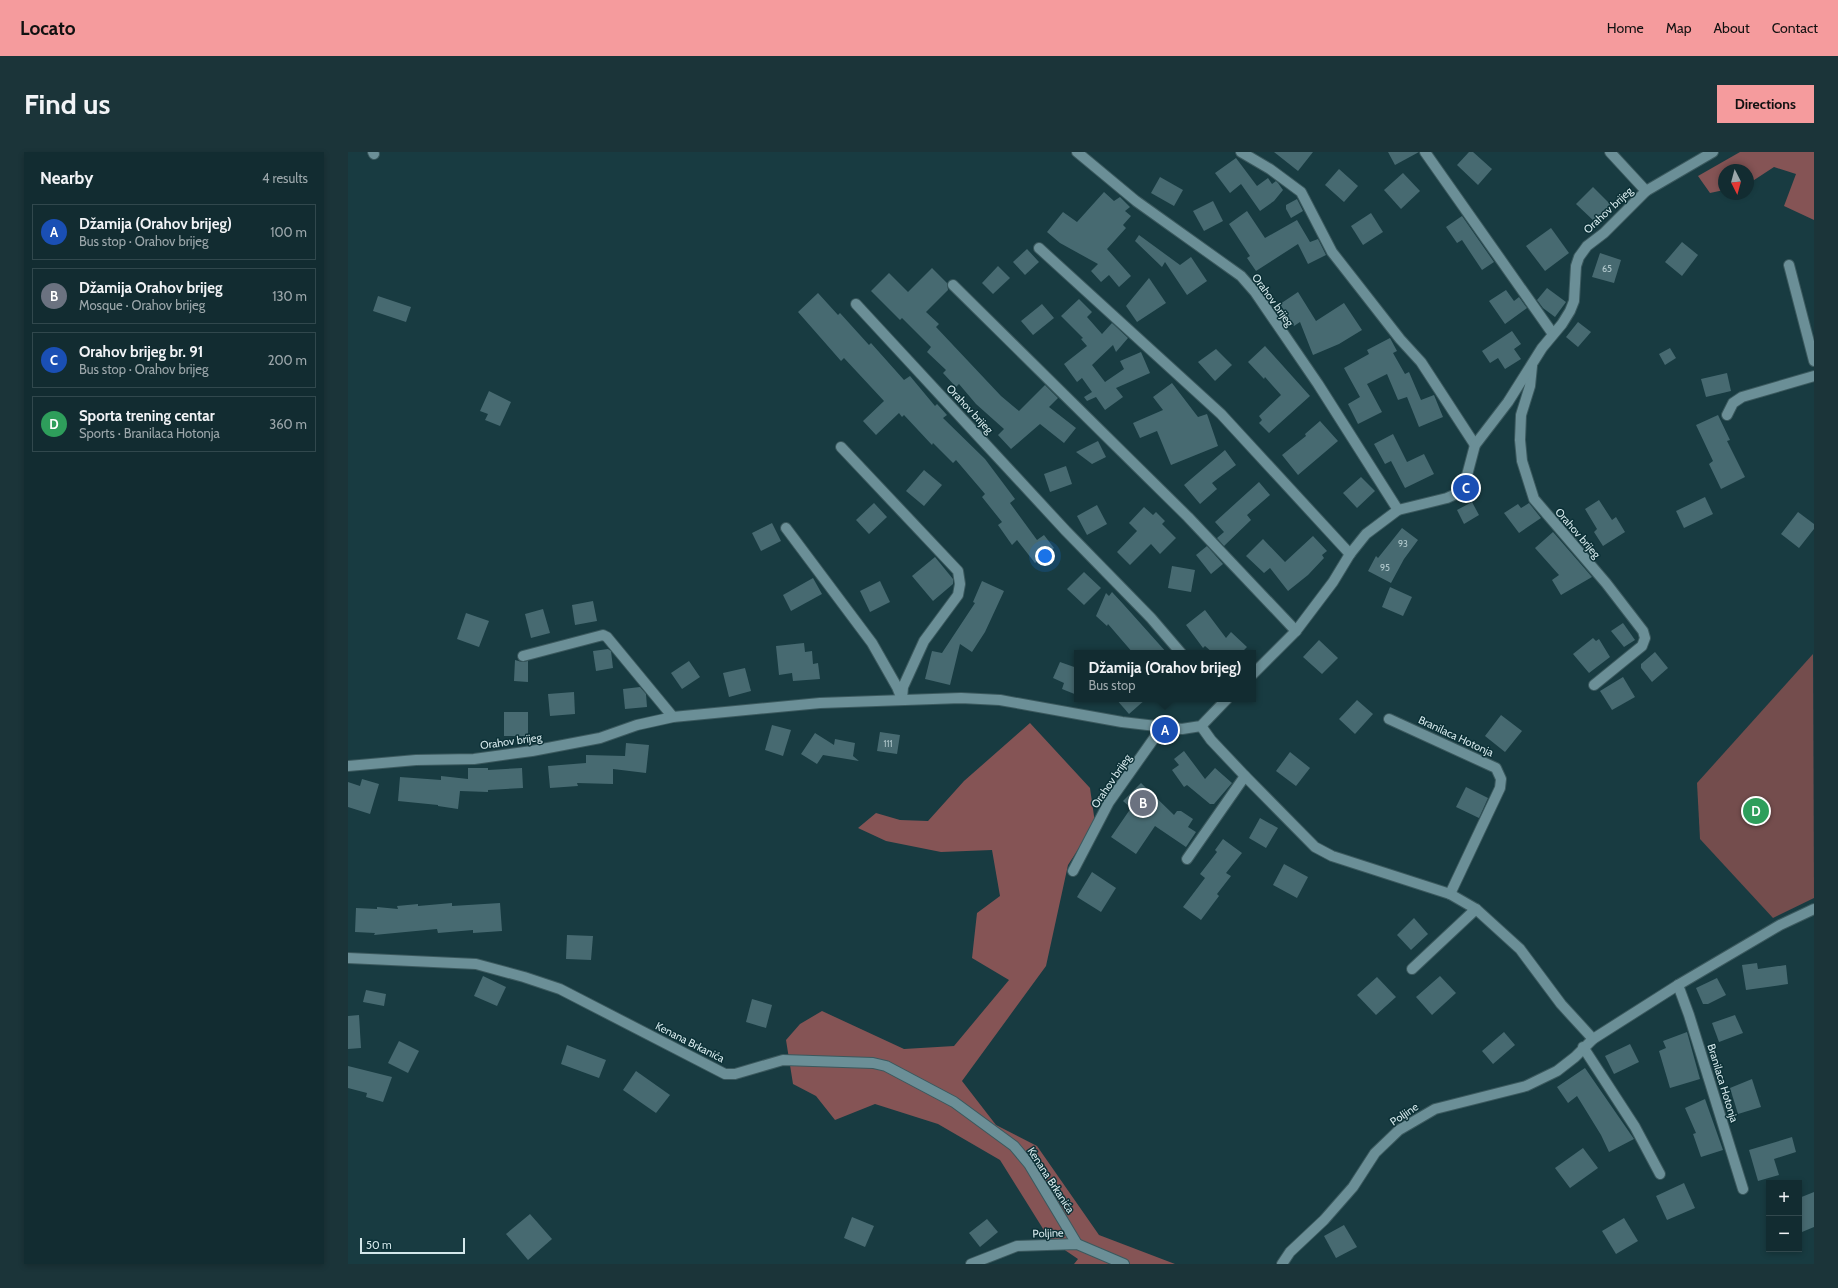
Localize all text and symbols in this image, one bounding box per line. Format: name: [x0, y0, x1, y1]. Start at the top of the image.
text: Locato: [20, 17, 76, 40]
text: Home: [1607, 19, 1644, 37]
text: Map: [1666, 19, 1691, 37]
text: About: [1713, 19, 1750, 37]
text: Contact: [1772, 19, 1818, 37]
button: Directions: [1717, 85, 1814, 123]
text: Find us: [24, 87, 110, 121]
north arrow: [1718, 164, 1754, 200]
text: Nearby: [40, 168, 93, 188]
text: 4 results: [262, 170, 308, 186]
street label: Orahov brijeg: [1580, 183, 1636, 236]
text: Džamija (Orahov brijeg): [79, 215, 232, 233]
text: A: [50, 224, 58, 240]
text: 100 m: [270, 224, 307, 240]
text: Bus stop · Orahov brijeg: [79, 233, 208, 249]
house number: 65: [1602, 263, 1612, 274]
street label: Orahov brijeg: [1249, 271, 1297, 330]
text: Džamija Orahov brijeg: [79, 279, 222, 297]
text: B: [50, 288, 58, 304]
text: 130 m: [272, 288, 307, 304]
text: Mosque · Orahov brijeg: [79, 297, 205, 313]
text: Orahov brijeg br. 91: [79, 343, 203, 361]
text: C: [50, 352, 58, 368]
text: 200 m: [268, 352, 307, 368]
text: Bus stop · Orahov brijeg: [79, 361, 208, 377]
street label: Orahov brijeg: [944, 381, 997, 437]
text: Sporta trening centar: [79, 407, 215, 425]
text: D: [49, 416, 59, 432]
text: 360 m: [269, 416, 307, 432]
text: Sports · Branilaca Hotonja: [79, 425, 220, 441]
pin: C: [1453, 473, 1479, 503]
street label: Orahov brijeg: [1552, 505, 1604, 561]
house number: 93: [1398, 538, 1408, 549]
your location: [1035, 546, 1055, 566]
house number: 95: [1380, 562, 1390, 573]
popup: [1074, 650, 1256, 702]
text: Džamija (Orahov brijeg): [1089, 659, 1241, 677]
text: Bus stop: [1089, 677, 1135, 693]
street label: Branilaca Hotonja: [1416, 712, 1496, 760]
pin: A: [1152, 715, 1178, 745]
street label: Orahov brijeg: [479, 730, 543, 752]
house number: 111: [884, 738, 892, 749]
street label: Orahov brijeg: [1088, 751, 1134, 811]
pin: B: [1130, 788, 1156, 818]
pin: D: [1743, 796, 1769, 826]
street label: Kenana Brkanića: [653, 1019, 728, 1066]
street label: Branilaca Hotonja: [1704, 1042, 1742, 1125]
street label: Poljine: [1387, 1099, 1421, 1129]
street label: Kenana Brkanića: [1025, 1144, 1078, 1216]
map controls: [1766, 1180, 1802, 1252]
button: +: [1766, 1180, 1802, 1216]
button: −: [1766, 1216, 1802, 1252]
street label: Poljine: [1032, 1225, 1064, 1241]
scale bar: [360, 1236, 465, 1255]
text: 50 m: [366, 1238, 392, 1252]

